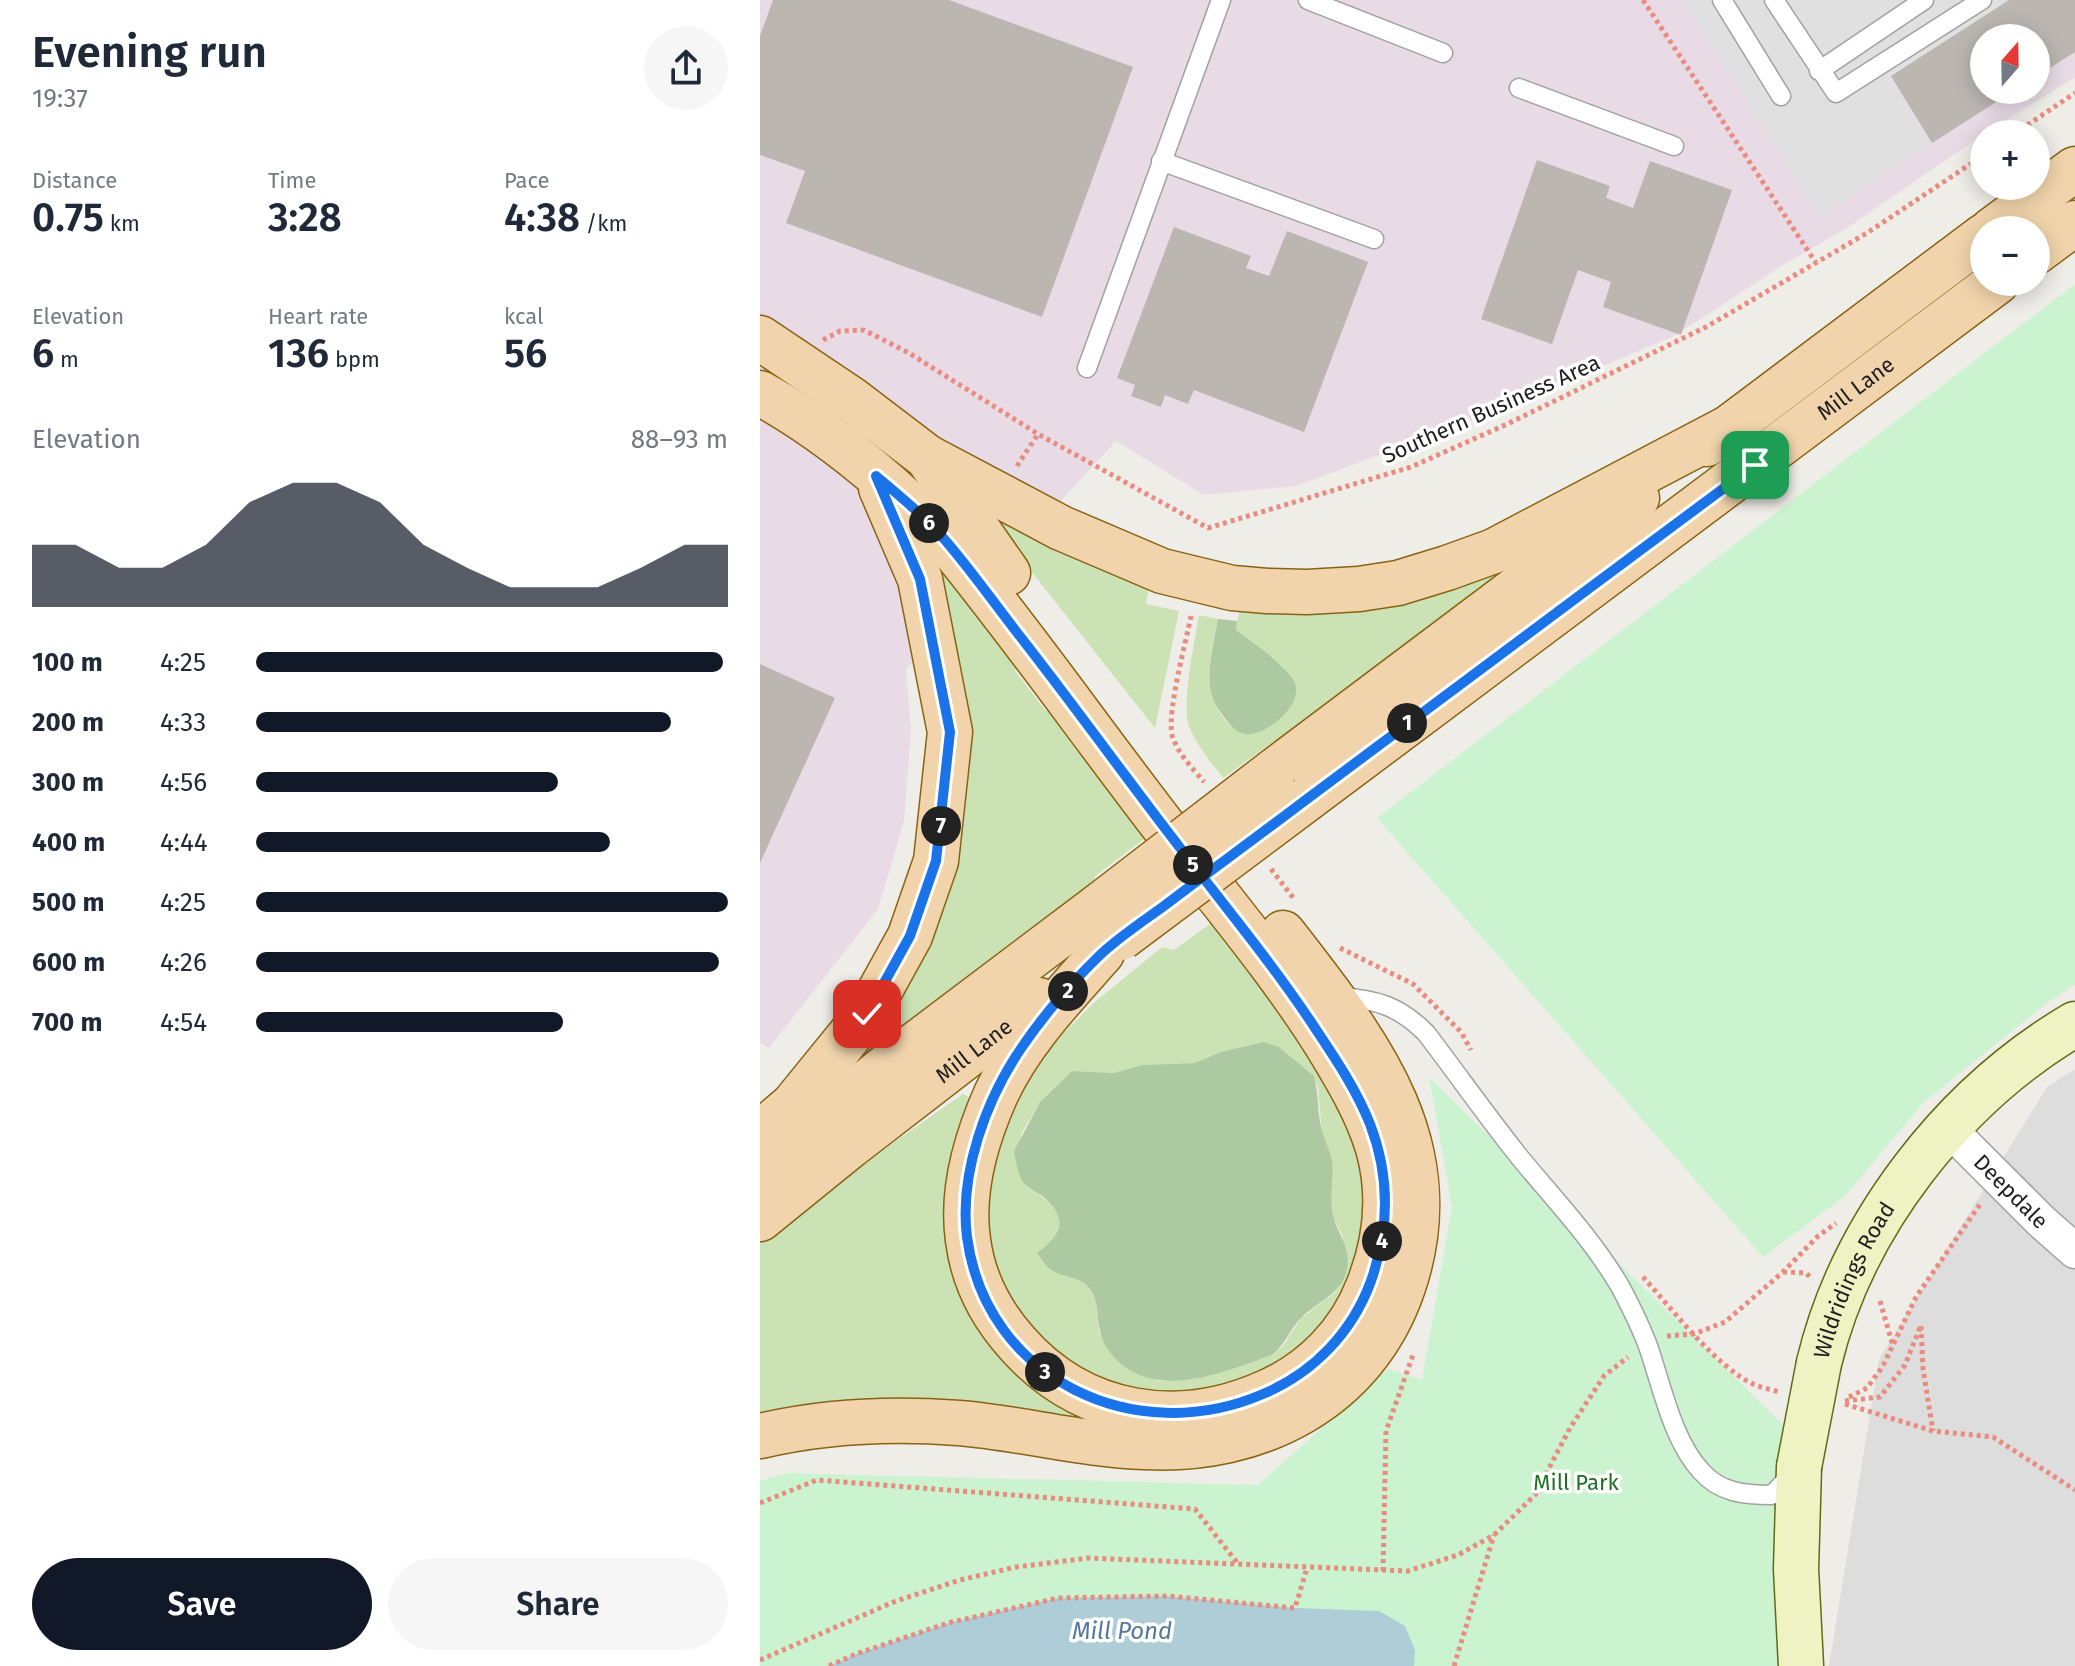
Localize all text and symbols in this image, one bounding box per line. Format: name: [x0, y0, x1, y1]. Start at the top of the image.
north arrow: [1970, 24, 2050, 104]
map controls: [1970, 24, 2050, 296]
text: Evening run: [32, 26, 267, 79]
button: share: [644, 26, 728, 110]
text: 19:37: [32, 83, 88, 114]
button: +: [1970, 120, 2050, 200]
text: Distance: [32, 167, 117, 194]
text: Time: [268, 167, 316, 194]
text: Pace: [504, 167, 550, 194]
text: 0.75: [32, 194, 104, 242]
text: 3:28: [268, 194, 342, 242]
text: 4:38: [504, 194, 580, 242]
text: km: [104, 210, 140, 237]
text: /km: [580, 210, 627, 237]
button: −: [1970, 216, 2050, 296]
text: Elevation: [32, 303, 124, 330]
text: Heart rate: [268, 303, 368, 330]
text: kcal: [504, 303, 544, 330]
text: 6: [32, 330, 54, 378]
text: 136: [268, 330, 329, 378]
text: 56: [504, 330, 547, 378]
text: m: [54, 346, 79, 373]
text: bpm: [329, 346, 380, 373]
street label: Southern Business Area: [1378, 349, 1604, 469]
street label: Mill Lane: [1811, 350, 1899, 426]
text: Elevation: [32, 424, 141, 455]
text: 88–93 m: [631, 424, 728, 455]
pin: [1721, 431, 1789, 499]
icon: arrive: [1733, 443, 1777, 487]
pin: 6: [909, 503, 949, 543]
text: 6: [923, 509, 935, 536]
text: 100 m: [32, 647, 103, 678]
text: 4:25: [160, 647, 206, 678]
pin: 1: [1387, 703, 1427, 743]
text: 200 m: [32, 707, 104, 738]
text: 4:33: [160, 707, 206, 738]
text: 1: [1402, 709, 1412, 736]
text: 300 m: [32, 767, 104, 798]
text: 4:56: [160, 767, 207, 798]
pin: 7: [921, 806, 961, 846]
text: 7: [936, 812, 946, 839]
text: 400 m: [32, 827, 105, 858]
text: 4:44: [160, 827, 208, 858]
pin: 5: [1173, 845, 1213, 885]
text: 5: [1187, 851, 1199, 878]
text: 500 m: [32, 887, 105, 918]
text: 4:25: [160, 887, 206, 918]
text: 600 m: [32, 947, 105, 978]
text: 4:26: [160, 947, 207, 978]
pin: 2: [1048, 971, 1088, 1011]
text: 2: [1062, 977, 1074, 1004]
pin: [833, 980, 901, 1048]
icon: check: [845, 992, 889, 1036]
text: 700 m: [32, 1007, 102, 1038]
text: 4:54: [160, 1007, 207, 1038]
street label: Mill Lane: [930, 1012, 1017, 1089]
street label: Deepdale: [1968, 1148, 2054, 1234]
street label: Wildridings Road: [1807, 1197, 1900, 1361]
pin: 4: [1362, 1221, 1402, 1261]
text: 4: [1376, 1227, 1388, 1254]
pin: 3: [1025, 1352, 1065, 1392]
text: 3: [1039, 1358, 1051, 1385]
park label: Mill Park: [1533, 1469, 1619, 1496]
button: Save: [32, 1558, 372, 1650]
button: Share: [388, 1558, 728, 1650]
water label: Mill Pond: [1072, 1617, 1172, 1645]

